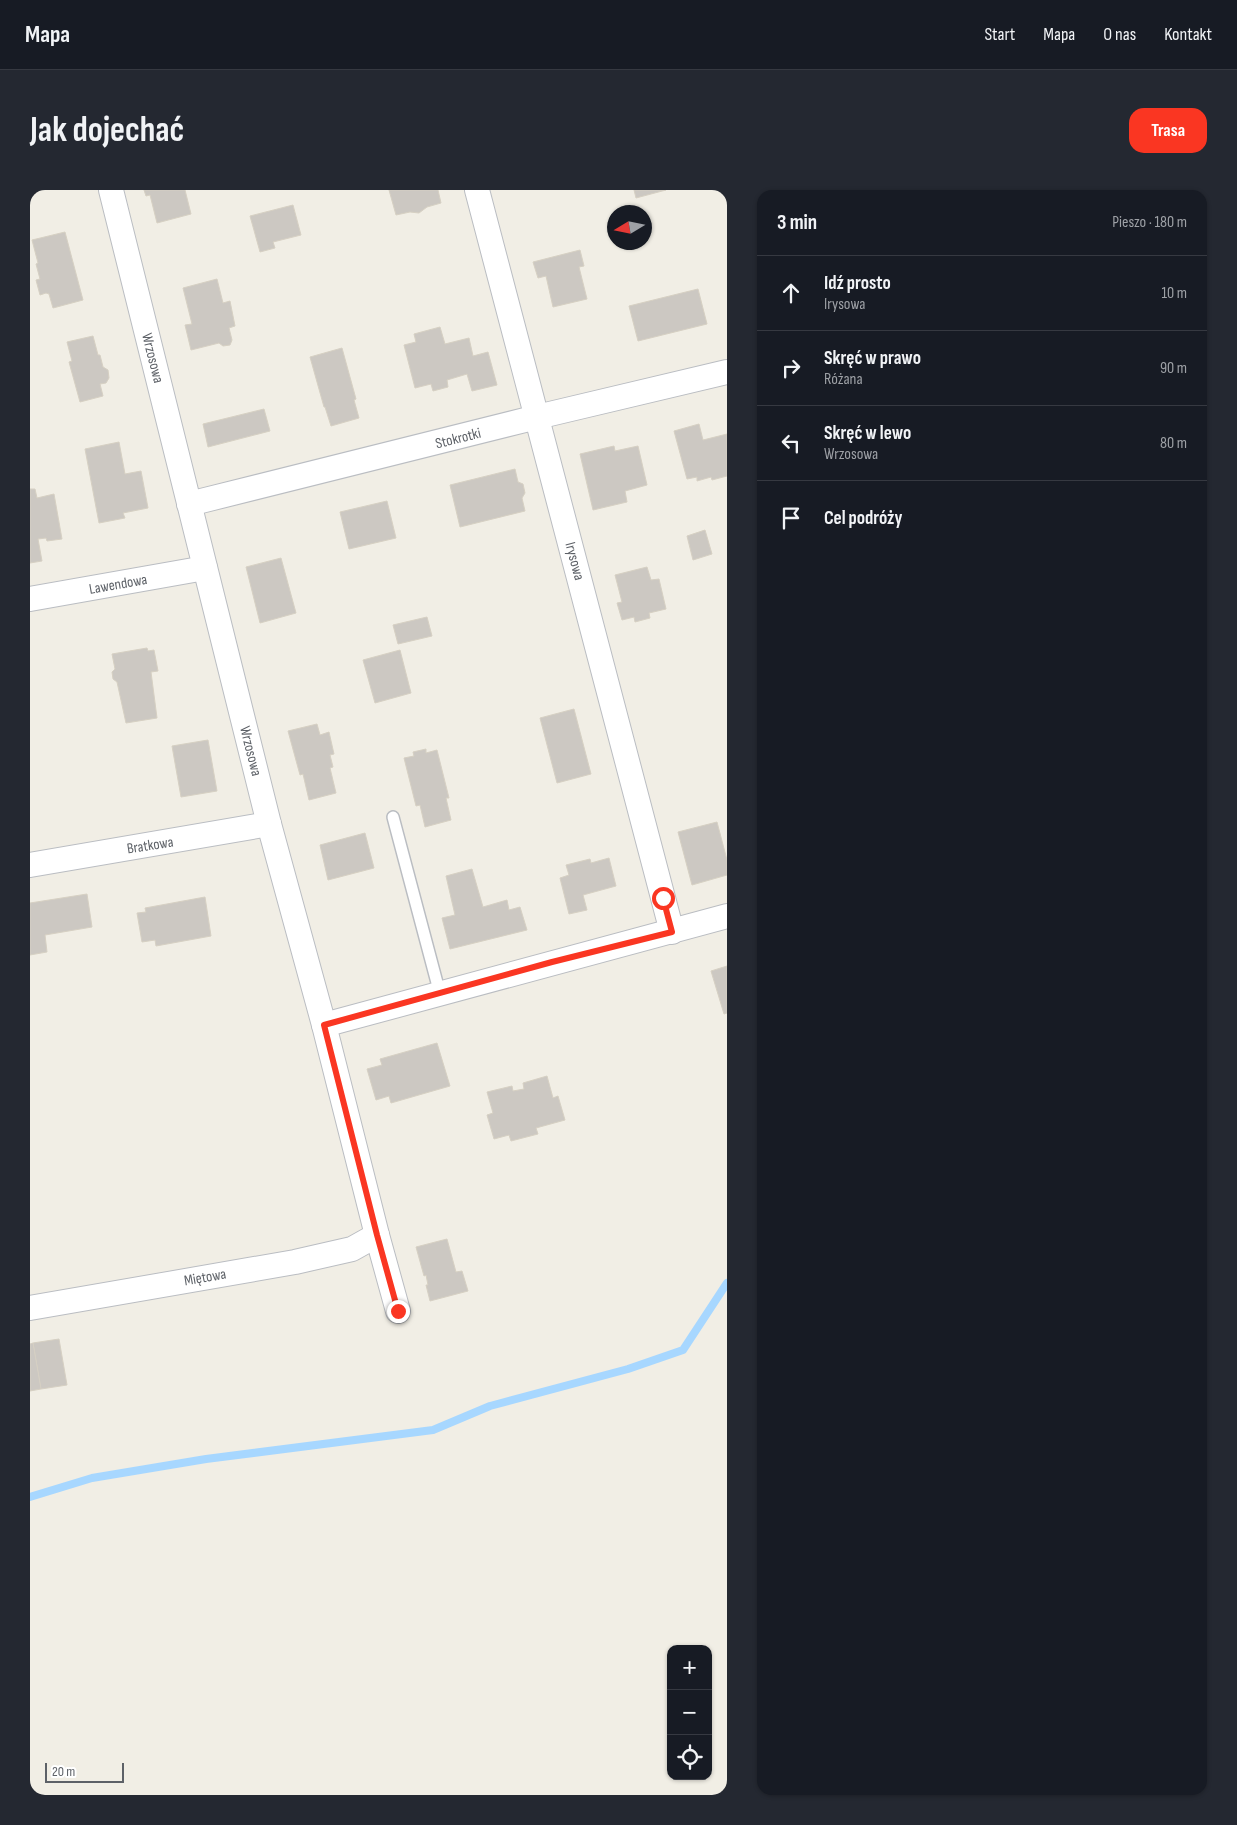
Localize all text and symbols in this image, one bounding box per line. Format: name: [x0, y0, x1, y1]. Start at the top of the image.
text: Mapa: [25, 20, 70, 49]
text: Start: [984, 24, 1015, 45]
text: Mapa: [1043, 24, 1075, 45]
text: O nas: [1103, 24, 1136, 45]
text: Kontakt: [1164, 24, 1212, 45]
button: Trasa: [1129, 108, 1207, 153]
text: Jak dojechać: [30, 109, 184, 152]
north arrow: [607, 205, 652, 250]
text: 3 min: [777, 210, 817, 235]
text: Pieszo · 180 m: [1112, 213, 1187, 232]
text: Idź prosto: [824, 272, 891, 295]
icon: ahead: [777, 279, 805, 307]
text: 10 m: [1161, 284, 1187, 303]
text: Irysowa: [824, 295, 865, 314]
street label: Wrzosowa: [137, 331, 168, 385]
text: Skręć w prawo: [824, 347, 921, 370]
icon: right: [777, 354, 805, 382]
text: 90 m: [1160, 359, 1187, 378]
text: Różana: [824, 370, 863, 389]
text: Skręć w lewo: [824, 422, 911, 445]
street label: Stokrotki: [433, 424, 483, 453]
icon: left: [777, 429, 805, 457]
text: 80 m: [1160, 434, 1187, 453]
text: Wrzosowa: [824, 445, 878, 464]
icon: arrive: [777, 504, 805, 532]
text: Cel podróży: [824, 507, 902, 530]
street label: Irysowa: [560, 540, 589, 583]
street label: Lawendowa: [88, 570, 149, 599]
street label: Wrzosowa: [235, 724, 266, 778]
street label: Bratkowa: [126, 832, 175, 859]
route start: [652, 887, 675, 910]
street label: Miętowa: [183, 1264, 228, 1291]
route end: [387, 1300, 410, 1323]
map controls: [667, 1645, 712, 1780]
button: +: [667, 1645, 712, 1690]
button: −: [667, 1690, 712, 1735]
button: locate: [667, 1735, 712, 1780]
scale bar: [45, 1760, 124, 1783]
text: 20 m: [52, 1763, 75, 1780]

